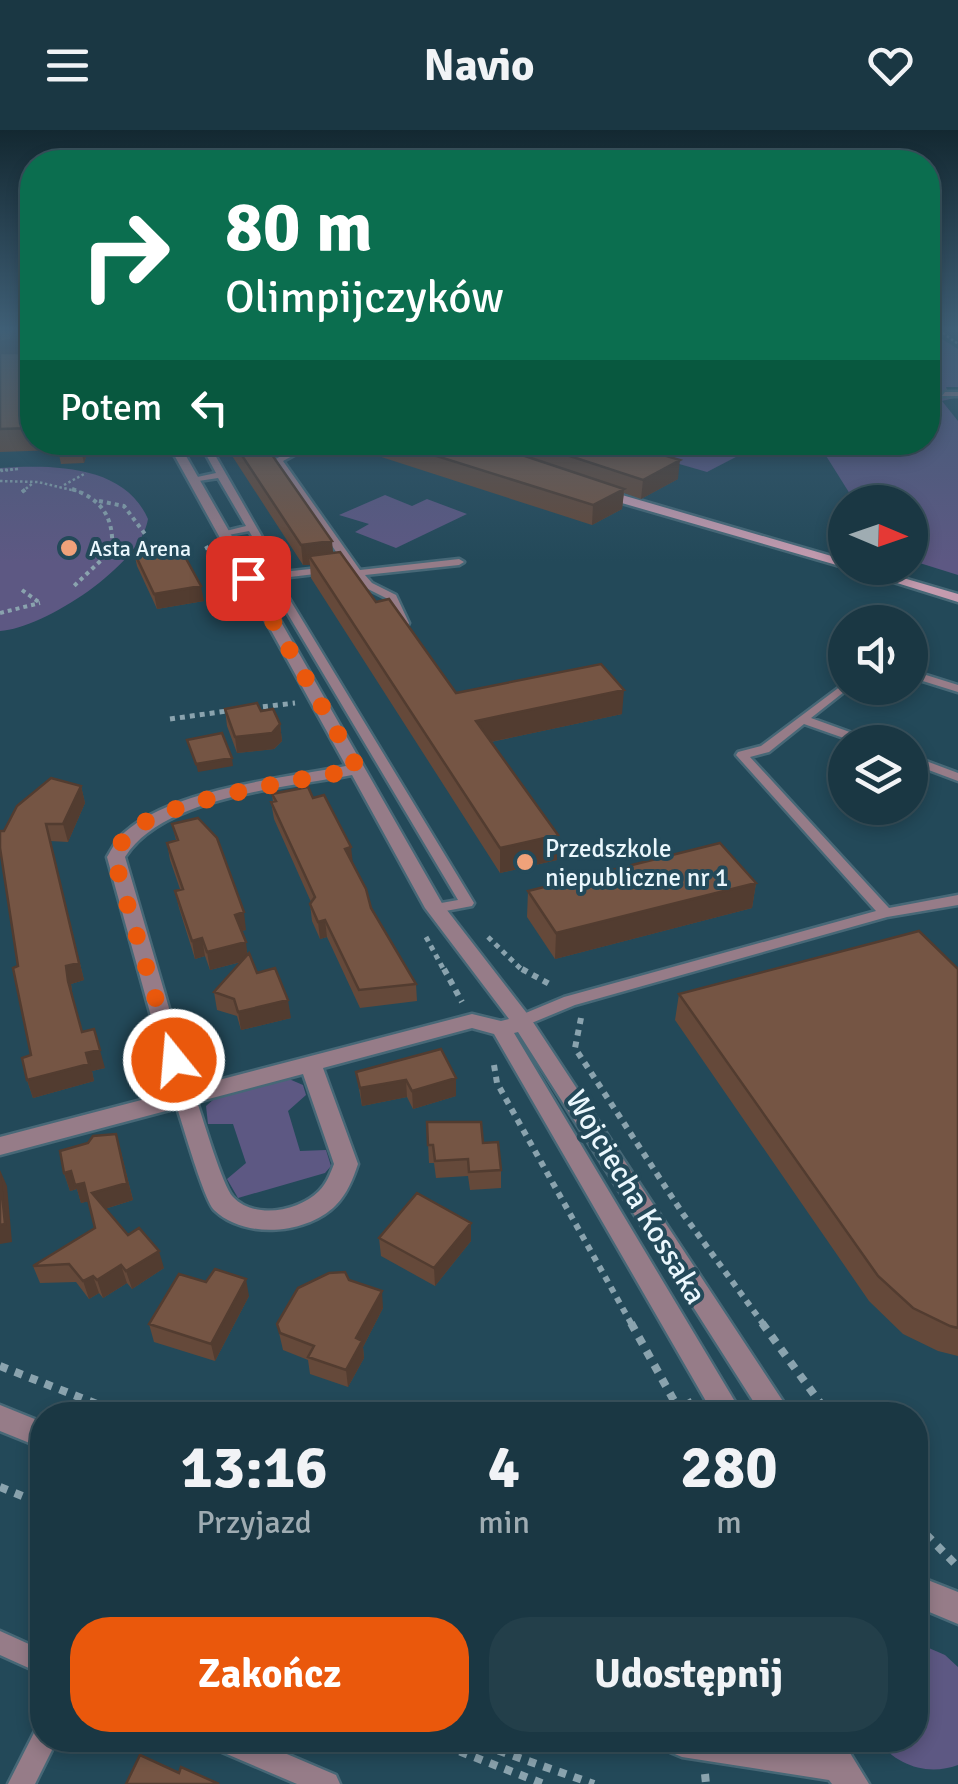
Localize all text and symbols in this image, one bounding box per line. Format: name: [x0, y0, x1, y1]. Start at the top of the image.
icon: menu: [40, 38, 95, 93]
text: Navio: [423, 38, 535, 93]
icon: heart: [863, 38, 918, 93]
text: 80 m: [225, 184, 373, 270]
icon: right: [60, 190, 190, 320]
text: Olimpijczyków: [225, 270, 504, 325]
icon: left: [182, 380, 237, 435]
text: Potem: [60, 384, 162, 431]
north arrow: [828, 485, 928, 585]
map controls: [828, 485, 928, 825]
place label: Asta Arena: [89, 535, 191, 562]
pin: [206, 536, 291, 621]
marker: Asta Arena: [58, 537, 80, 559]
icon: arrive: [221, 551, 276, 606]
button: sound: [828, 605, 928, 705]
button: layers: [828, 725, 928, 825]
place label: Przedszkole niepubliczne nr 1: [545, 833, 728, 893]
marker: Przedszkole niepubliczne nr 1: [514, 851, 536, 873]
position arrow: [122, 1008, 226, 1112]
street label: Wojciecha Kossaka: [557, 1084, 714, 1311]
text: 13:16: [180, 1431, 328, 1505]
text: 4: [488, 1431, 520, 1505]
text: 280: [680, 1431, 778, 1505]
text: Przyjazd: [196, 1503, 312, 1542]
text: min: [478, 1503, 530, 1542]
text: m: [716, 1503, 742, 1542]
button: Zakończ: [70, 1617, 469, 1732]
button: Udostępnij: [489, 1617, 888, 1732]

